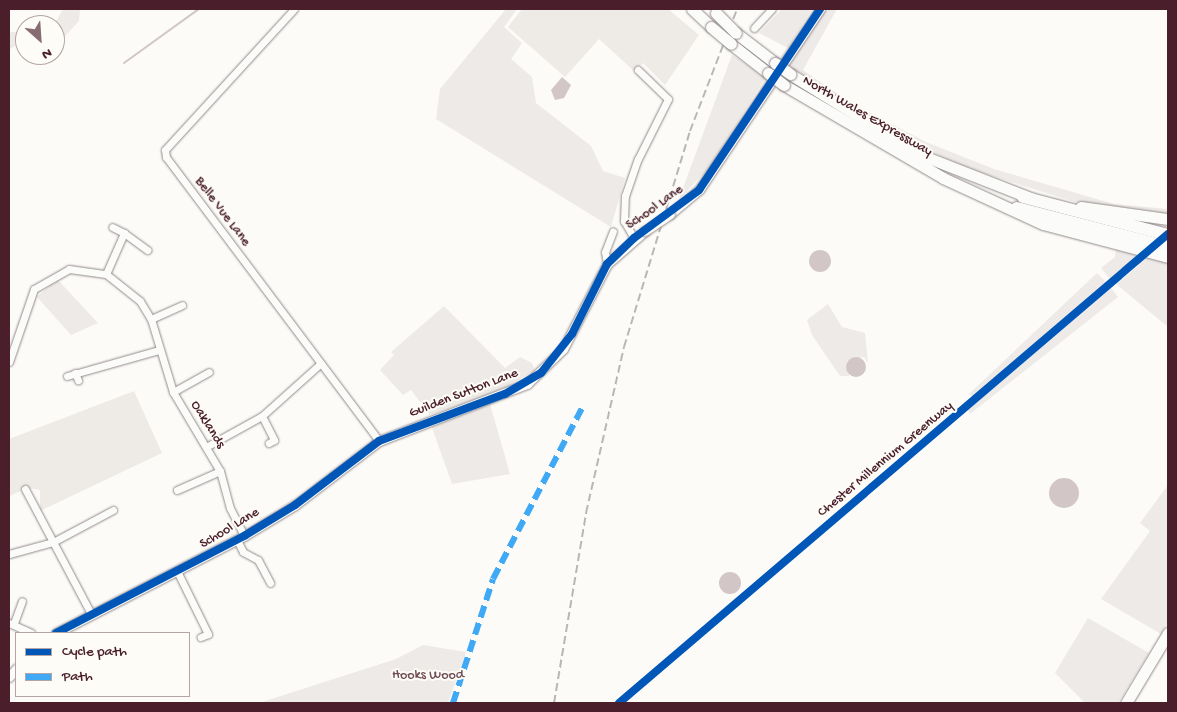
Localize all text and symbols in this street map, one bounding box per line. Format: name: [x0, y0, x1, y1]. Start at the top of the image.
north arrow: [15, 15, 65, 65]
text: N: [39, 43, 54, 63]
street label: North Wales Expressway: [799, 73, 935, 161]
street label: Belle Vue Lane: [190, 174, 254, 250]
street label: School Lane: [623, 182, 687, 234]
street label: Guilden Sutton Lane: [407, 365, 521, 423]
street label: Oaklands: [186, 398, 228, 452]
street label: Chester Millennium Greenway: [815, 398, 957, 522]
street label: School Lane: [197, 505, 263, 553]
legend: [15, 632, 190, 697]
text: Cycle path: [62, 643, 127, 661]
text: Path: [62, 668, 93, 686]
park label: Hooks Wood: [392, 668, 464, 684]

